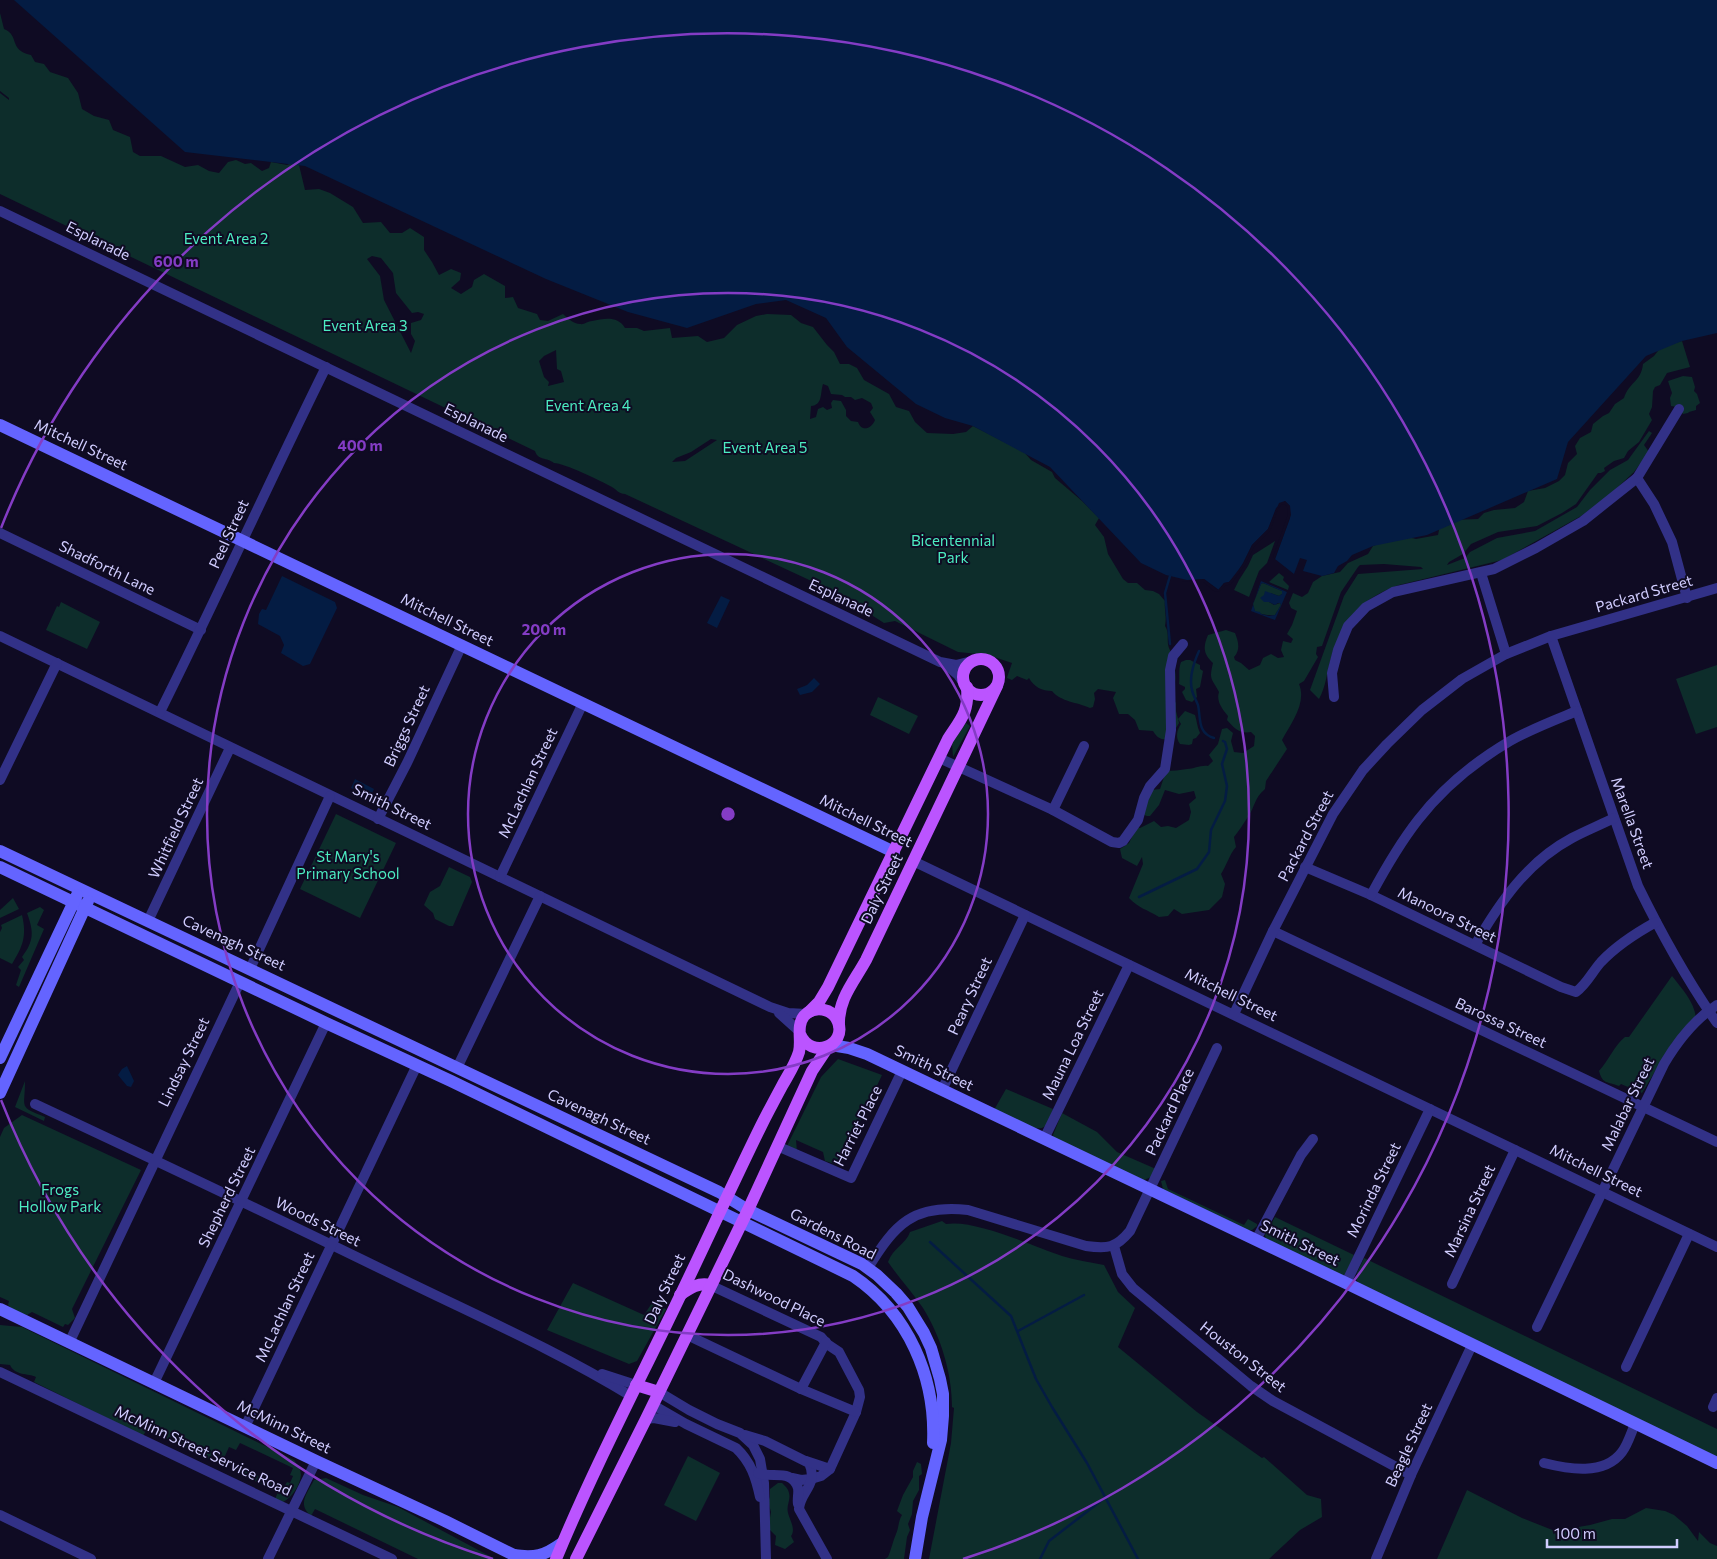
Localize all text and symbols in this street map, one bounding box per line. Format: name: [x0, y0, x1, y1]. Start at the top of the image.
street label: Esplanade: [63, 217, 134, 263]
park label: Event Area 2: [184, 229, 268, 247]
text: 600 m: [153, 252, 199, 270]
park label: Event Area 3: [323, 316, 407, 334]
park label: Event Area 4: [545, 396, 631, 414]
street label: Esplanade: [441, 399, 512, 445]
street label: Mitchell Street: [32, 415, 131, 474]
text: 400 m: [337, 436, 383, 454]
park label: Event Area 5: [723, 438, 807, 456]
street label: Peel Street: [204, 496, 252, 571]
park label: Bicentennial Park: [911, 531, 995, 566]
street label: Shadforth Lane: [56, 536, 159, 598]
street label: Packard Street: [1593, 571, 1694, 616]
street label: Esplanade: [806, 574, 877, 620]
street label: Mitchell Street: [398, 589, 497, 649]
text: 200 m: [522, 620, 566, 638]
street label: Briggs Street: [379, 682, 433, 769]
street label: McLachlan Street: [494, 725, 561, 841]
street label: Whitfield Street: [144, 774, 206, 881]
street label: Marella Street: [1608, 774, 1658, 871]
street label: Smith Street: [350, 779, 435, 833]
street label: Packard Street: [1274, 787, 1337, 884]
street label: Mitchell Street: [817, 790, 916, 850]
centre of rings: [719, 805, 737, 823]
park label: St Mary's Primary School: [296, 847, 400, 882]
street label: Daly Street: [856, 851, 906, 927]
street label: Manoora Street: [1395, 882, 1500, 946]
street label: Cavenagh Street: [180, 910, 289, 974]
street label: Peary Street: [943, 954, 995, 1037]
street label: Mitchell Street: [1182, 964, 1281, 1024]
street label: Mauna Loa Street: [1038, 986, 1107, 1103]
street label: Barossa Street: [1453, 993, 1550, 1051]
street label: Lindsay Street: [154, 1014, 213, 1109]
street label: Smith Street: [892, 1040, 977, 1094]
street label: Malabar Street: [1597, 1054, 1657, 1153]
street label: Packard Place: [1141, 1065, 1197, 1158]
street label: Harriet Place: [829, 1082, 885, 1169]
street label: Cavenagh Street: [545, 1084, 654, 1148]
street label: Morinda Street: [1342, 1139, 1404, 1240]
street label: Mitchell Street: [1547, 1140, 1646, 1200]
street label: Shepherd Street: [194, 1143, 258, 1250]
street label: Marsina Street: [1440, 1161, 1498, 1260]
park label: Frogs Hollow Park: [19, 1180, 101, 1215]
street label: Woods Street: [273, 1193, 364, 1250]
street label: Gardens Road: [787, 1204, 880, 1263]
street label: Smith Street: [1258, 1215, 1343, 1269]
street label: McLachlan Street: [251, 1249, 318, 1365]
street label: Daly Street: [640, 1250, 688, 1327]
street label: Dashwood Place: [720, 1265, 829, 1330]
street label: Houston Street: [1197, 1317, 1290, 1395]
street label: McMinn Street: [234, 1396, 334, 1457]
street label: Beagle Street: [1381, 1400, 1435, 1489]
street label: McMinn Street Service Road: [112, 1401, 295, 1499]
scale bar: [1547, 1516, 1677, 1548]
text: 100 m: [1554, 1524, 1596, 1542]

